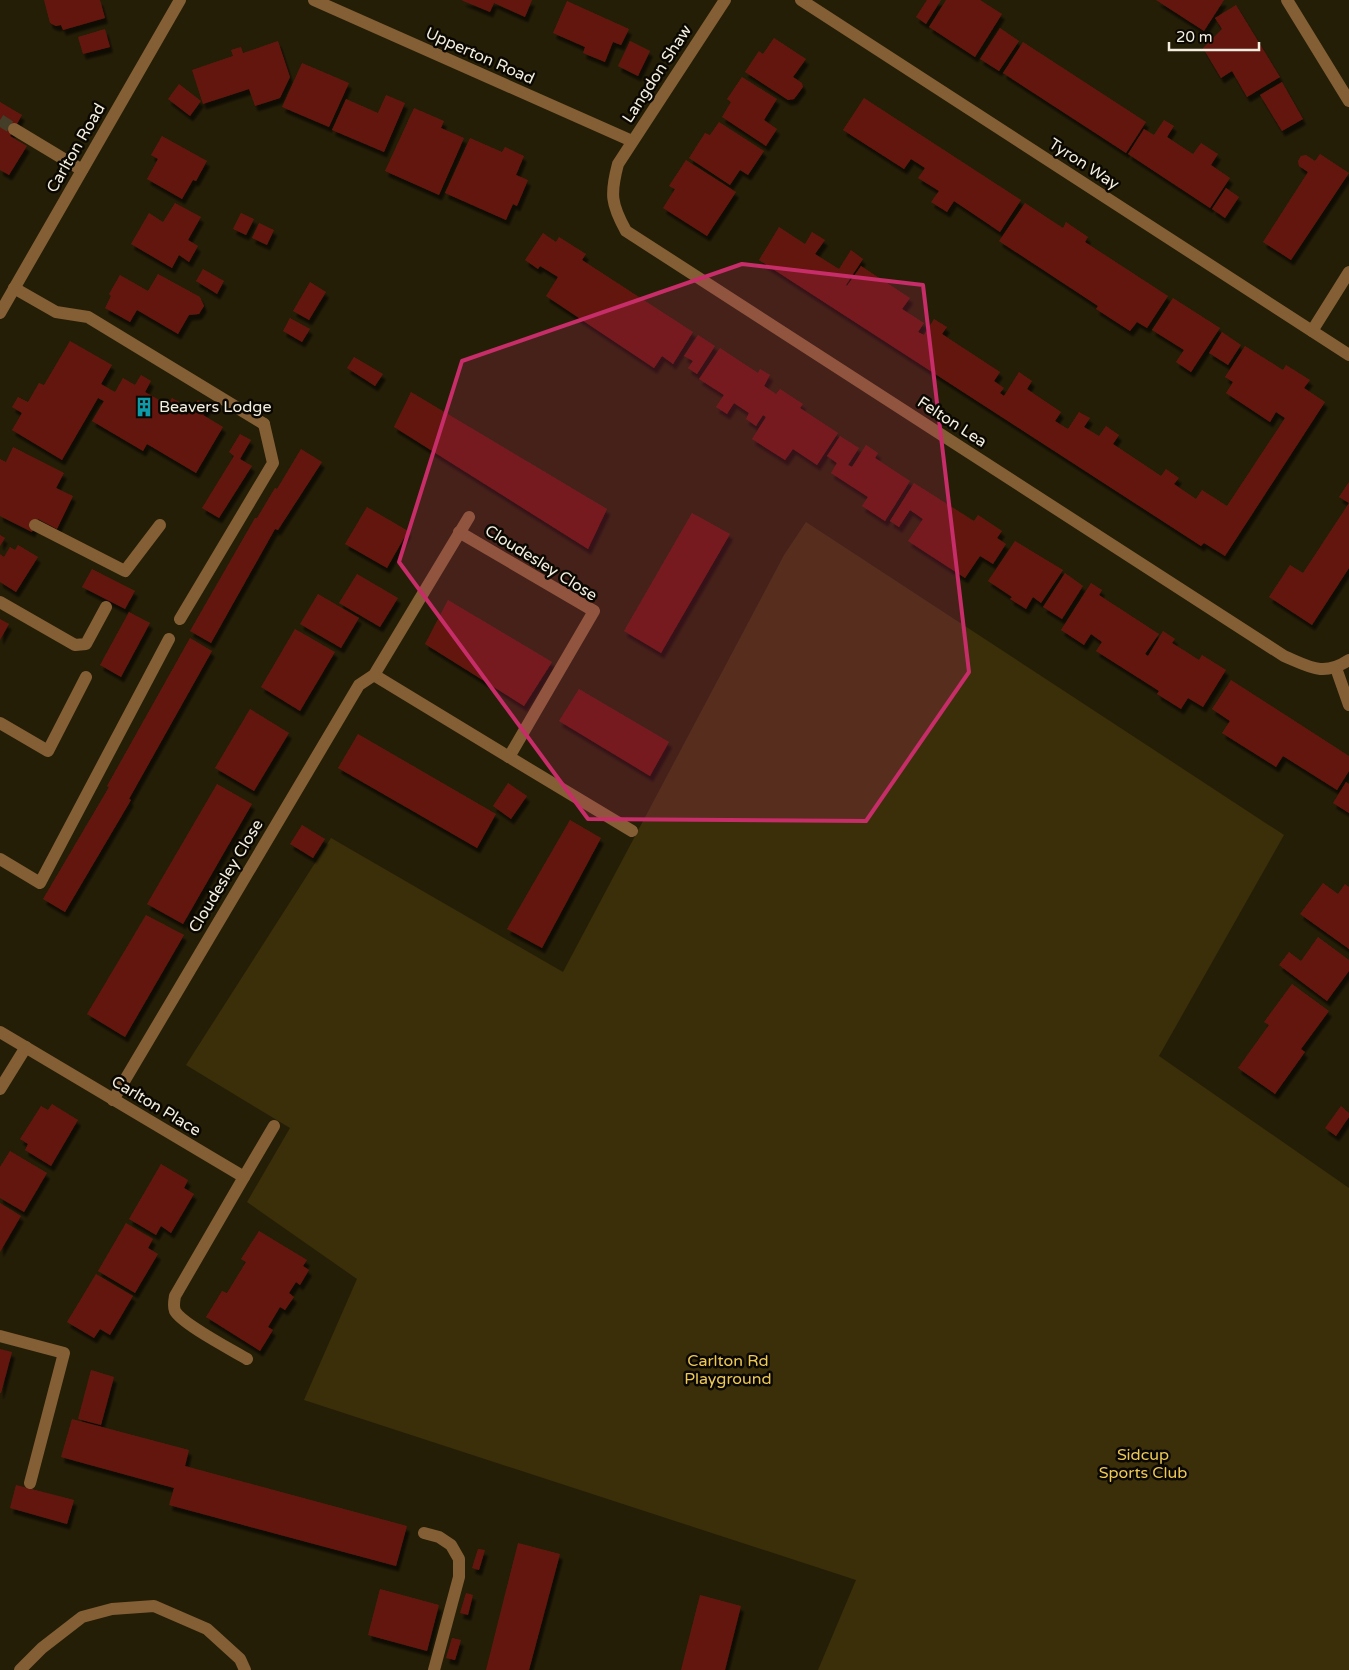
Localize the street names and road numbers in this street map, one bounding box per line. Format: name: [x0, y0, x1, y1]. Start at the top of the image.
street label: Langdon Shaw: [618, 21, 696, 127]
street label: Upperton Road: [422, 23, 538, 89]
street label: Carlton Road: [42, 100, 110, 196]
street label: Tyron Way: [1045, 134, 1123, 194]
street label: Felton Lea: [913, 392, 991, 452]
street label: Cloudesley Close: [481, 520, 601, 606]
street label: Cloudesley Close: [184, 816, 268, 936]
street label: Carlton Place: [108, 1071, 204, 1141]

